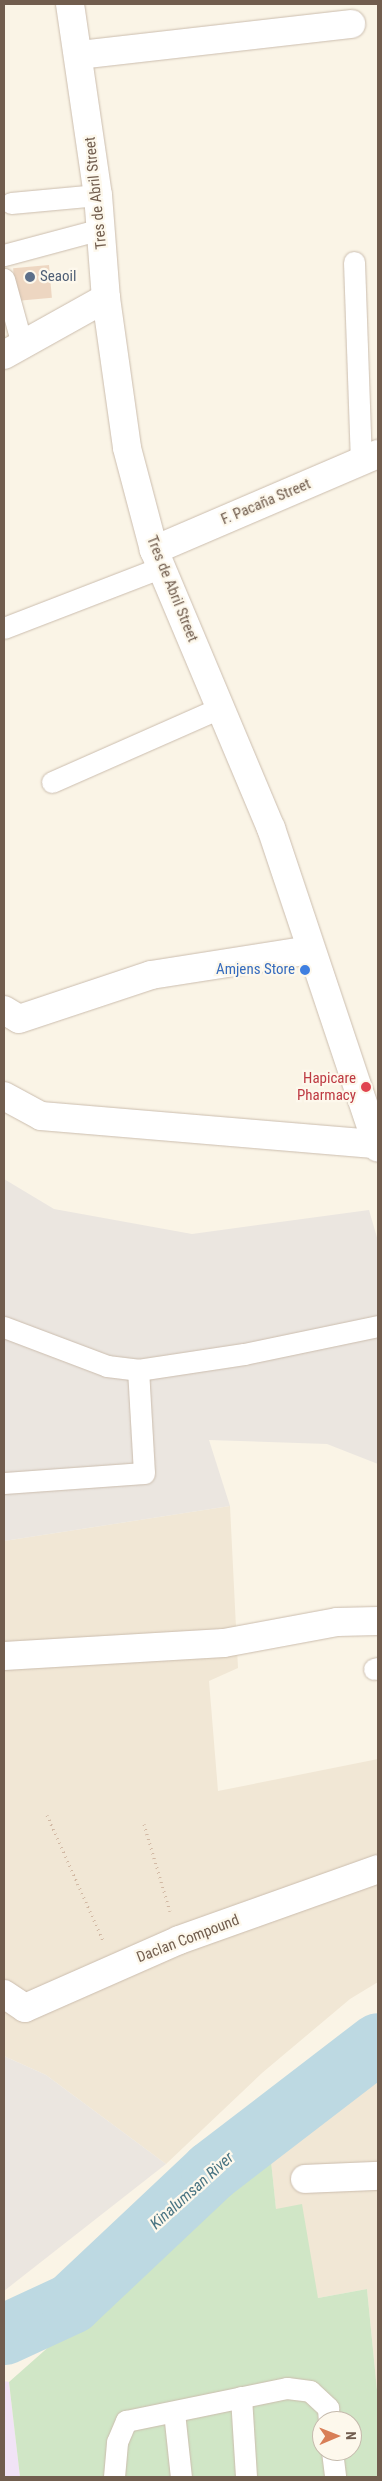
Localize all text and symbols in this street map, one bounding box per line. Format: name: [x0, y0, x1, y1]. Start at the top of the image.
street label: Tres de Abril Street: [81, 136, 111, 250]
place label: Seaoil: [40, 268, 76, 286]
marker: Seaoil: [24, 271, 36, 283]
street label: F. Pacaña Street: [219, 475, 313, 529]
street label: Tres de Abril Street: [142, 533, 202, 645]
place label: Amjens Store: [216, 961, 295, 979]
marker: Amjens Store: [299, 964, 311, 976]
place label: Hapicare Pharmacy: [297, 1069, 356, 1104]
marker: Hapicare Pharmacy: [360, 1081, 372, 1093]
street label: Daclan Compound: [134, 1911, 242, 1967]
water label: Kinalumsan River: [146, 2148, 238, 2234]
north arrow: [312, 2411, 362, 2461]
text: N: [343, 2431, 359, 2440]

